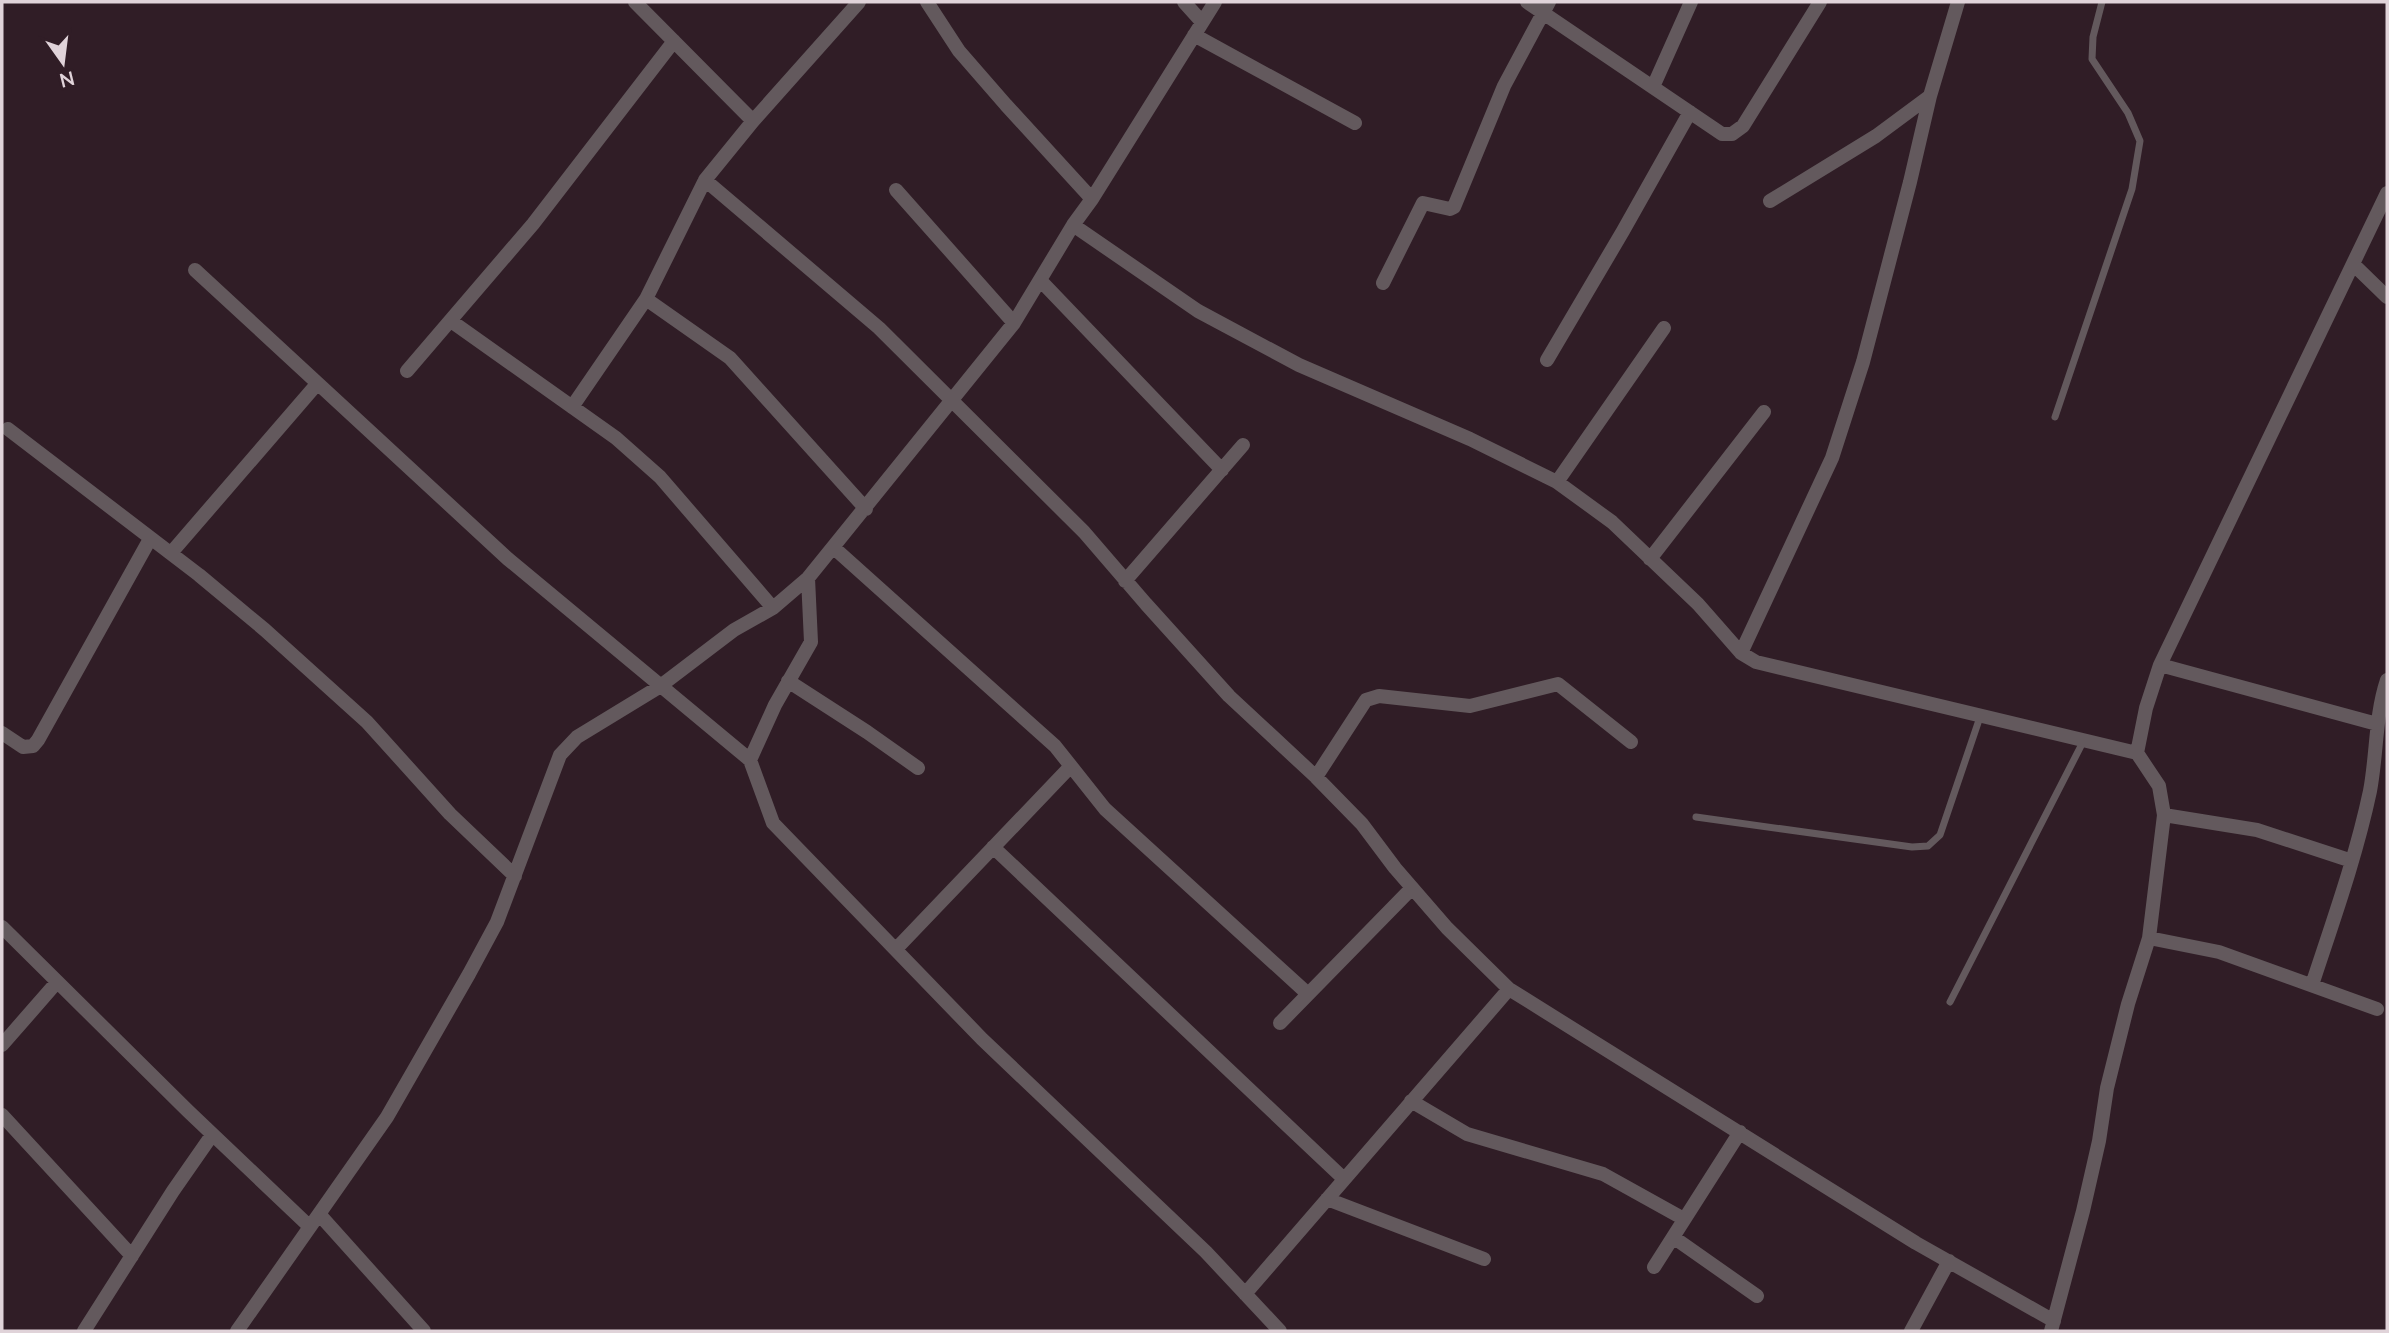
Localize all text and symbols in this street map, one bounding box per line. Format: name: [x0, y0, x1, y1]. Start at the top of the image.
north arrow: [28, 28, 98, 98]
text: N: [57, 67, 77, 93]

